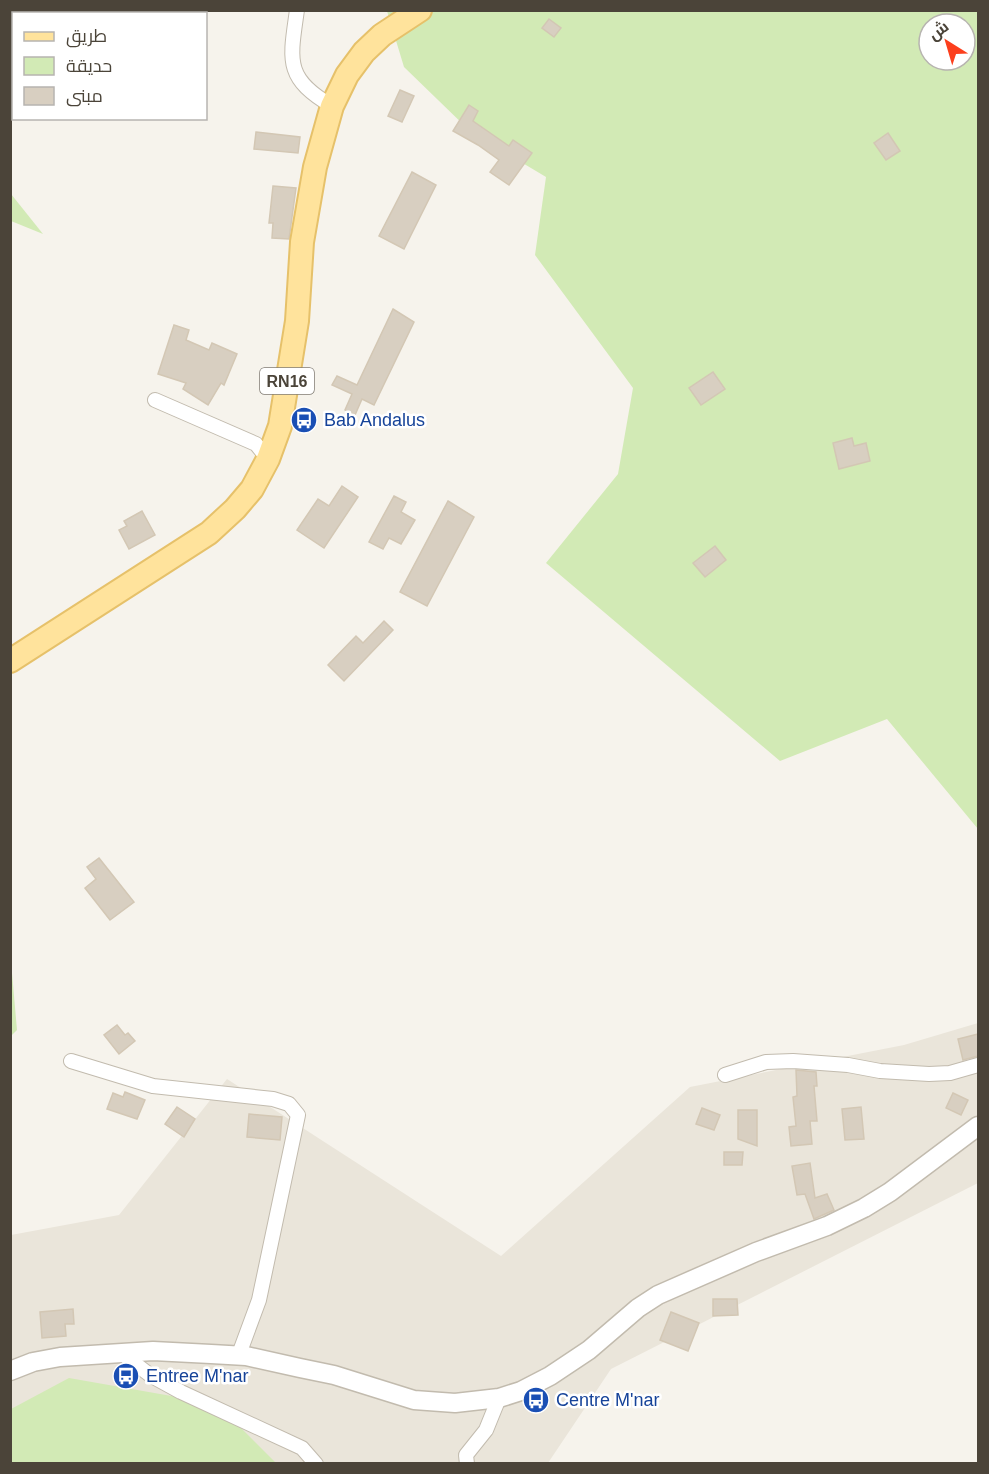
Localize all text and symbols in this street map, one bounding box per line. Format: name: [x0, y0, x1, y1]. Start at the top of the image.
legend: [12, 12, 207, 120]
north arrow: [917, 12, 977, 72]
text: ش: [925, 17, 952, 44]
text: طريق: [66, 26, 107, 48]
text: حديقة: [66, 56, 112, 76]
text: مبنى: [66, 86, 103, 107]
road number: RN16: [260, 368, 314, 394]
bus stop icon: Bab Andalus: [289, 405, 319, 435]
place label: Bab Andalus: [324, 410, 425, 430]
bus stop icon: Entree M'nar: [111, 1361, 141, 1391]
place label: Entree M'nar: [146, 1366, 248, 1386]
bus stop icon: Centre M'nar: [521, 1385, 551, 1415]
place label: Centre M'nar: [556, 1390, 659, 1410]

